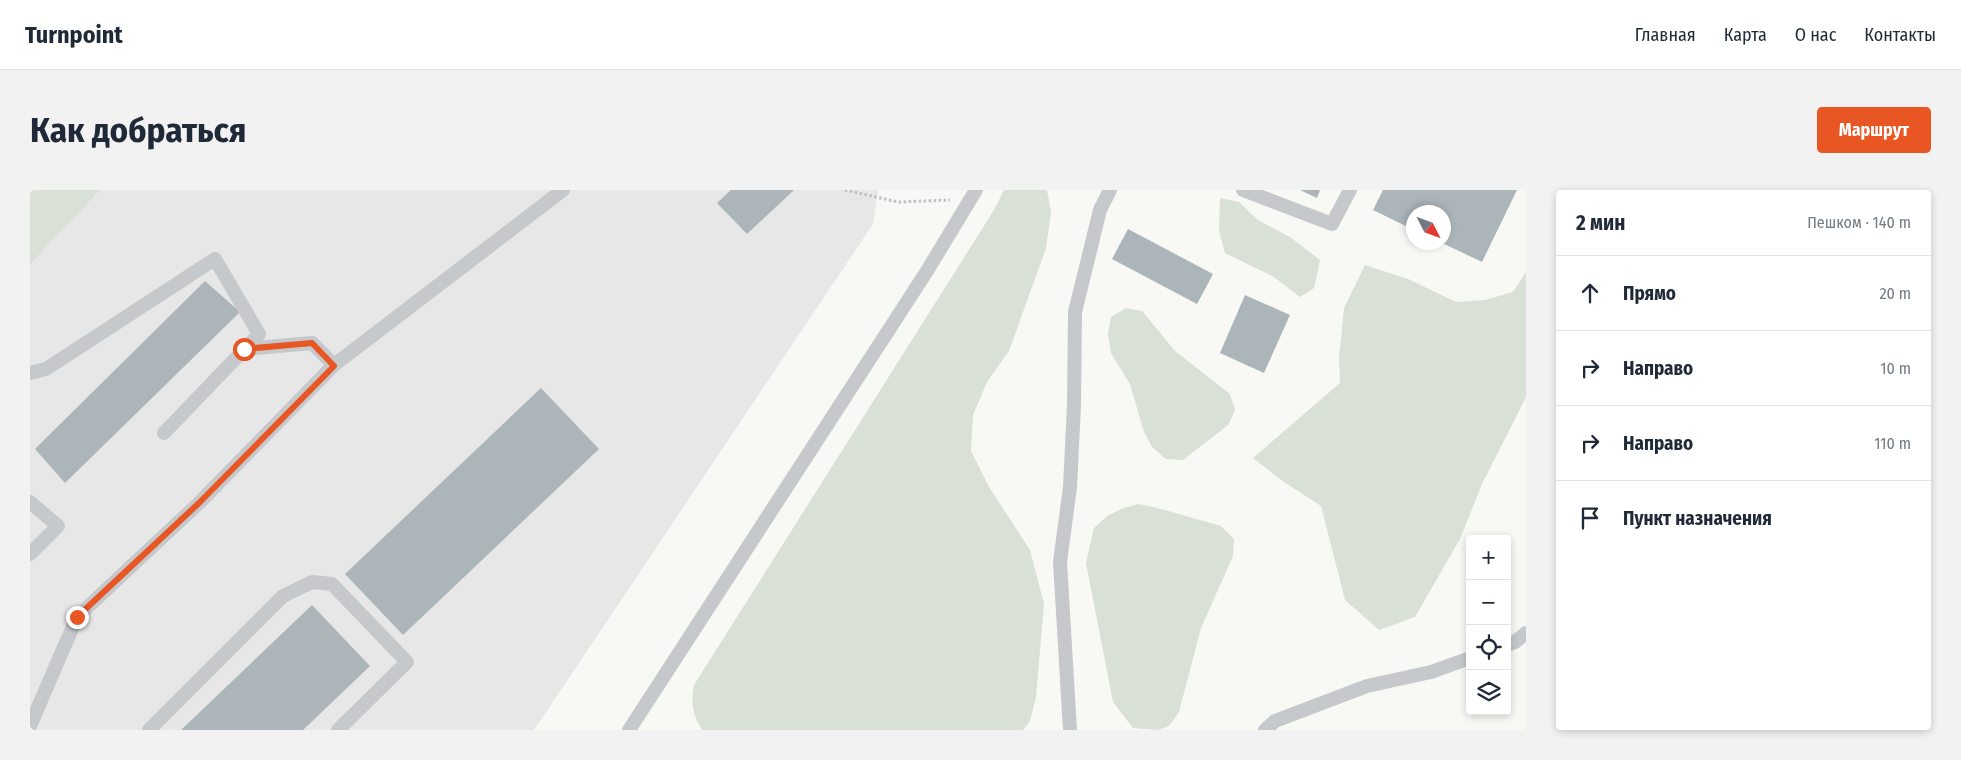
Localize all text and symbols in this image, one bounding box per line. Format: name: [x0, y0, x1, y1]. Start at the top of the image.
text: Turnpoint: [25, 21, 123, 49]
text: Главная: [1635, 24, 1696, 46]
text: Карта: [1724, 24, 1767, 46]
text: О нас: [1795, 24, 1836, 46]
text: Контакты: [1864, 24, 1936, 46]
button: Маршрут: [1817, 107, 1931, 153]
text: Как добраться: [30, 109, 247, 151]
north arrow: [1406, 205, 1451, 250]
text: 2 мин: [1576, 210, 1625, 236]
text: Пешком · 140 m: [1807, 213, 1911, 232]
icon: ahead: [1576, 279, 1604, 307]
text: Прямо: [1623, 282, 1676, 305]
text: 20 m: [1880, 284, 1911, 303]
route start: [233, 338, 256, 361]
icon: right: [1576, 354, 1604, 382]
text: Направо: [1623, 357, 1693, 380]
text: 10 m: [1880, 359, 1911, 378]
icon: right: [1576, 429, 1604, 457]
text: Направо: [1623, 432, 1693, 455]
text: 110 m: [1874, 434, 1911, 453]
icon: arrive: [1576, 504, 1604, 532]
text: Пункт назначения: [1623, 507, 1772, 530]
map controls: [1466, 535, 1511, 715]
button: +: [1466, 535, 1511, 580]
button: −: [1466, 580, 1511, 625]
route end: [66, 606, 89, 629]
button: locate: [1466, 625, 1511, 670]
button: layers: [1466, 670, 1511, 715]

